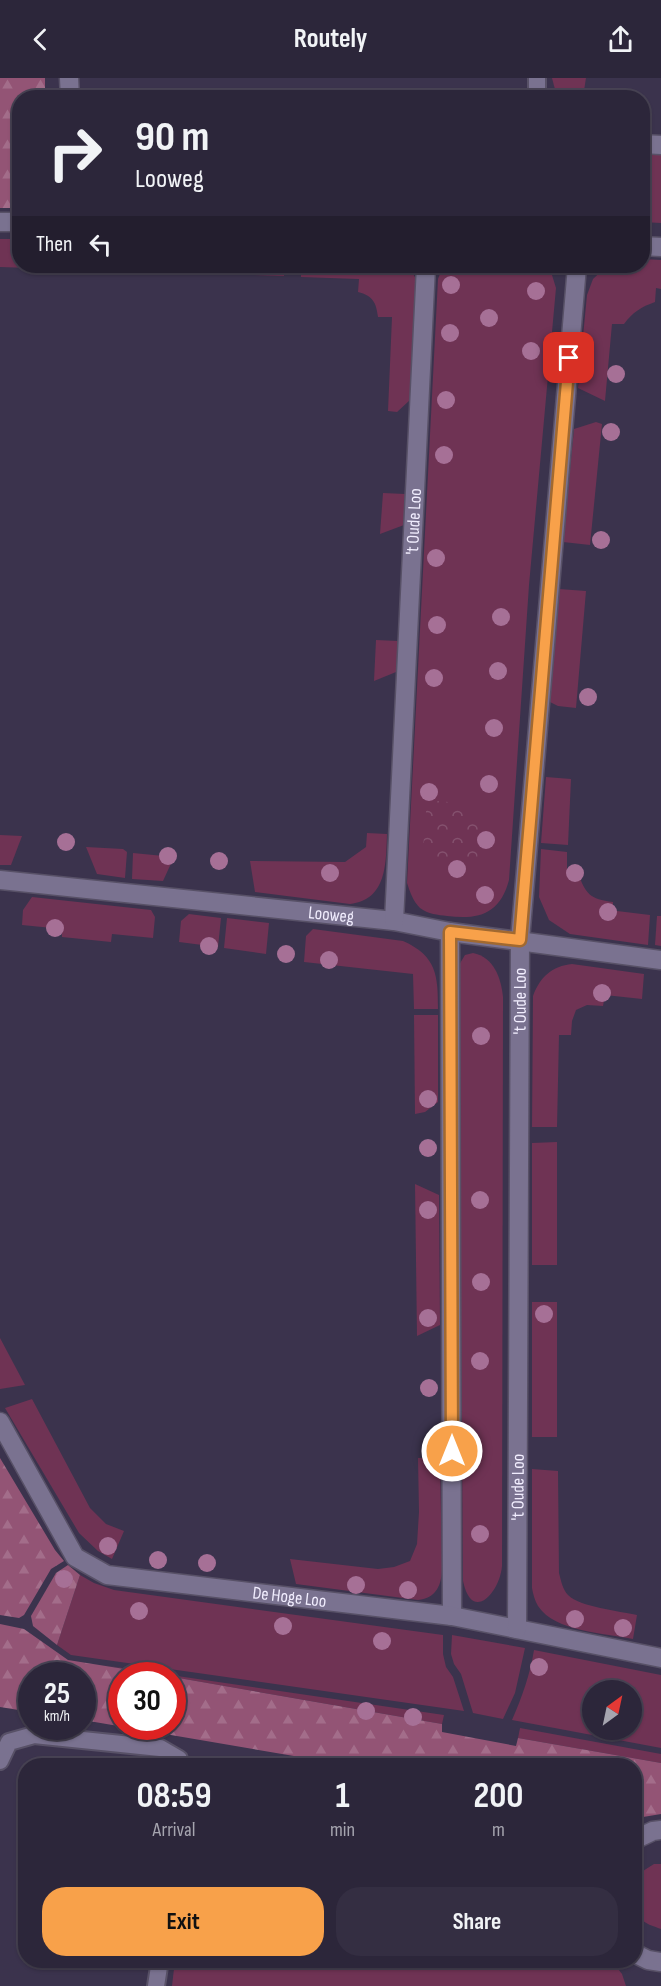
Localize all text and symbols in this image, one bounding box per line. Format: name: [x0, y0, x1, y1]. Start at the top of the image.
icon: back: [24, 23, 57, 56]
text: Routely: [294, 23, 367, 55]
icon: share: [604, 23, 637, 56]
text: 90 m: [135, 112, 209, 163]
icon: right: [36, 114, 114, 192]
text: Looweg: [135, 163, 204, 195]
icon: left: [84, 228, 117, 261]
text: Then: [36, 231, 72, 258]
pin: [543, 332, 594, 383]
icon: arrive: [552, 341, 585, 374]
street label: 't Oude Loo: [402, 488, 426, 555]
street label: Looweg: [307, 902, 355, 928]
street label: 't Oude Loo: [510, 968, 531, 1034]
position arrow: [420, 1419, 484, 1483]
street label: 't Oude Loo: [507, 1454, 529, 1520]
street label: De Hoge Loo: [251, 1582, 328, 1612]
speed limit sign: 30: [108, 1662, 186, 1740]
text: 25: [44, 1676, 70, 1712]
north arrow: [582, 1680, 642, 1740]
map controls: [582, 1680, 642, 1740]
text: km/h: [44, 1707, 70, 1726]
text: 08:59: [136, 1775, 211, 1818]
text: 1: [335, 1775, 350, 1818]
text: 200: [473, 1775, 524, 1818]
text: Arrival: [152, 1818, 195, 1842]
text: min: [330, 1818, 355, 1842]
text: m: [492, 1818, 505, 1842]
button: Exit: [42, 1887, 324, 1956]
button: Share: [336, 1887, 618, 1956]

